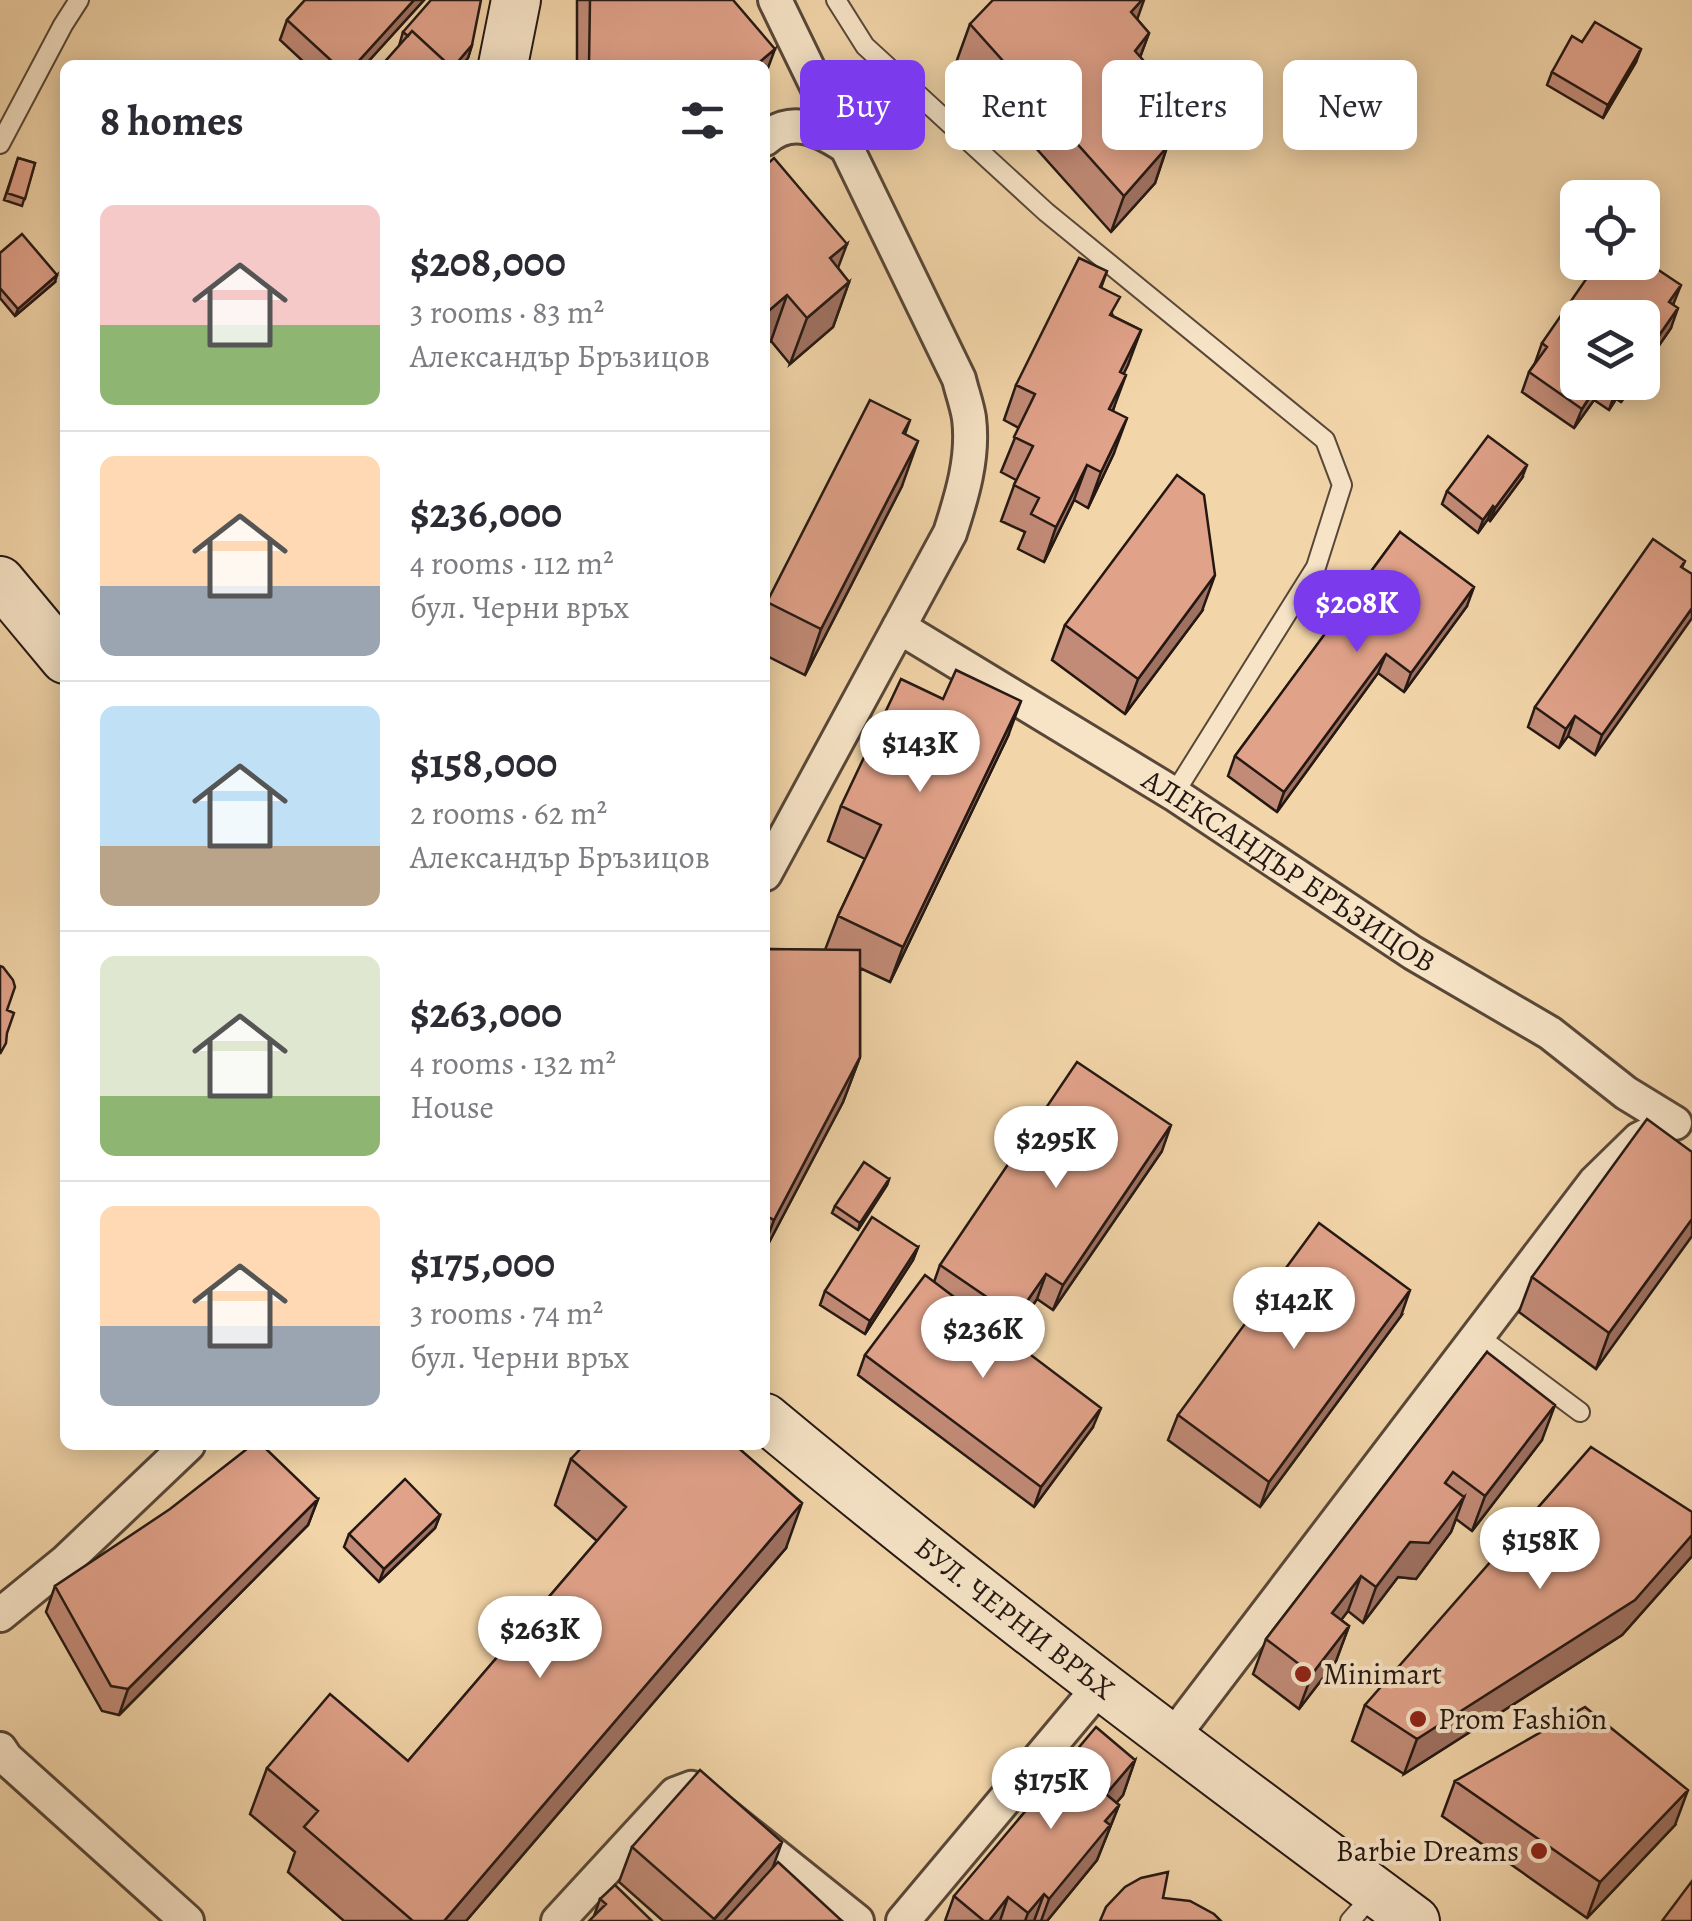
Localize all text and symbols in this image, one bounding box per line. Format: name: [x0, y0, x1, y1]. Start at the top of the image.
chip: Buy: [800, 60, 925, 150]
chip: Rent: [945, 60, 1082, 150]
chip: Filters: [1102, 60, 1263, 150]
chip: New: [1283, 60, 1417, 150]
text: 8 homes: [100, 92, 244, 149]
icon: filters: [675, 93, 730, 148]
map controls: [1560, 180, 1660, 400]
button: locate: [1560, 180, 1660, 280]
text: $208,000: [410, 233, 566, 290]
icon: home: [180, 245, 300, 365]
text: 3 rooms · 83 m²: [410, 290, 604, 334]
button: layers: [1560, 300, 1660, 400]
text: Александър Бръзицов: [410, 334, 710, 378]
text: $236,000: [410, 484, 562, 541]
icon: home: [180, 496, 300, 616]
text: 4 rooms · 112 m²: [410, 541, 614, 585]
pin: $208K: [1287, 570, 1427, 655]
text: $208K: [1316, 580, 1398, 624]
text: бул. Черни връх: [410, 585, 629, 629]
pin: $143K: [850, 710, 990, 795]
text: $143K: [882, 720, 958, 764]
text: $158,000: [410, 734, 557, 791]
icon: home: [180, 746, 300, 866]
street label: АЛЕКСАНДЪР БРЪЗИЦОВ: [1134, 759, 1443, 982]
text: 2 rooms · 62 m²: [410, 791, 607, 835]
text: Александър Бръзицов: [410, 835, 710, 879]
text: $263,000: [410, 984, 562, 1041]
icon: home: [180, 996, 300, 1116]
text: 4 rooms · 132 m²: [410, 1041, 616, 1085]
text: House: [410, 1085, 494, 1129]
pin: $295K: [986, 1106, 1126, 1191]
text: $295K: [1016, 1116, 1096, 1160]
text: $175,000: [410, 1234, 555, 1291]
icon: home: [180, 1246, 300, 1366]
pin: $142K: [1224, 1267, 1364, 1352]
text: $142K: [1255, 1277, 1333, 1321]
text: 3 rooms · 74 m²: [410, 1291, 603, 1335]
pin: $236K: [913, 1296, 1053, 1381]
text: $236K: [943, 1306, 1023, 1350]
text: бул. Черни връх: [410, 1335, 629, 1379]
pin: $158K: [1470, 1507, 1610, 1592]
text: $158K: [1502, 1517, 1578, 1561]
street label: БУЛ. ЧЕРНИ ВРЪХ: [906, 1528, 1123, 1709]
pin: $263K: [470, 1596, 610, 1681]
text: $263K: [500, 1606, 580, 1650]
place label: Minimart: [1323, 1654, 1442, 1694]
marker: Minimart: [1292, 1663, 1314, 1685]
place label: Prom Fashion: [1438, 1699, 1607, 1739]
marker: Prom Fashion: [1407, 1708, 1429, 1730]
pin: $175K: [981, 1747, 1121, 1832]
text: $175K: [1014, 1757, 1088, 1801]
place label: Barbie Dreams: [1336, 1831, 1519, 1871]
marker: Barbie Dreams: [1528, 1840, 1550, 1862]

